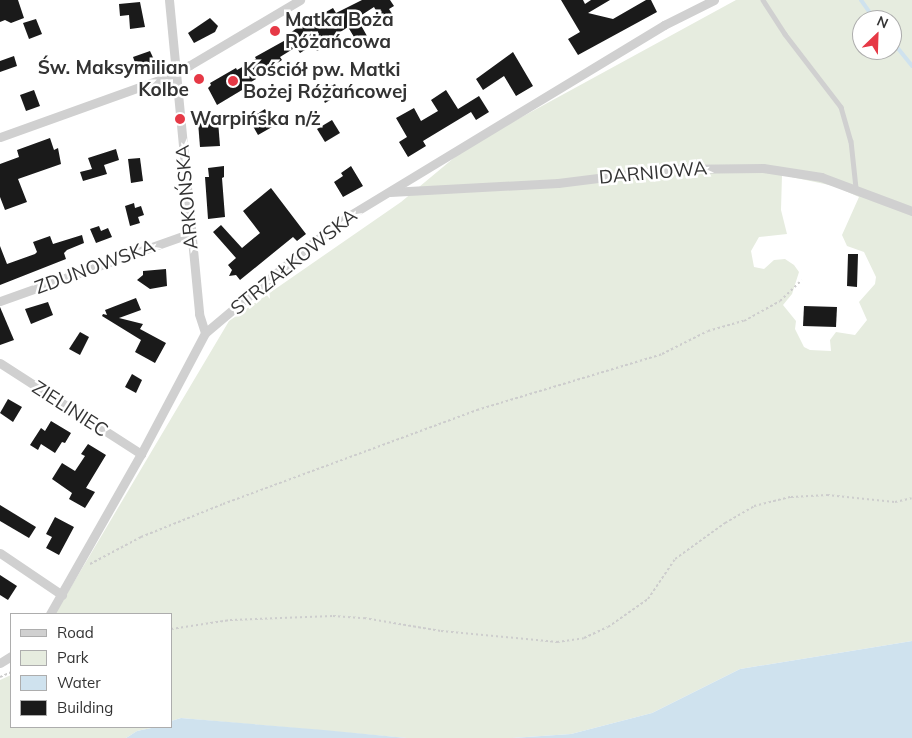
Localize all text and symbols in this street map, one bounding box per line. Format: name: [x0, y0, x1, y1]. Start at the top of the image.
place label: Matka Boża Różańcowa: [285, 9, 394, 53]
north arrow: [852, 10, 902, 60]
text: N: [874, 12, 891, 33]
marker: Matka Boża Różańcowa: [269, 25, 281, 37]
place label: Św. Maksymilian Kolbe: [38, 57, 189, 101]
place label: Kościół pw. Matki Bożej Różańcowej: [243, 59, 407, 103]
marker: Św. Maksymilian Kolbe: [193, 73, 205, 85]
marker: Kościół pw. Matki Bożej Różańcowej: [227, 75, 239, 87]
place label: Warpińska n/ż: [190, 108, 321, 130]
marker: Warpińska n/ż: [174, 113, 186, 125]
street label: ARKOŃSKA: [171, 144, 203, 250]
street label: DARNIOWA: [598, 157, 708, 189]
street label: STRZAŁKOWSKA: [226, 204, 362, 320]
street label: ZDUNOWSKA: [32, 235, 158, 299]
street label: ZIELINIEC: [28, 376, 112, 442]
legend: [10, 613, 172, 728]
text: Road: [57, 623, 94, 642]
text: Park: [57, 648, 89, 667]
text: Water: [57, 673, 101, 692]
text: Building: [57, 698, 113, 717]

